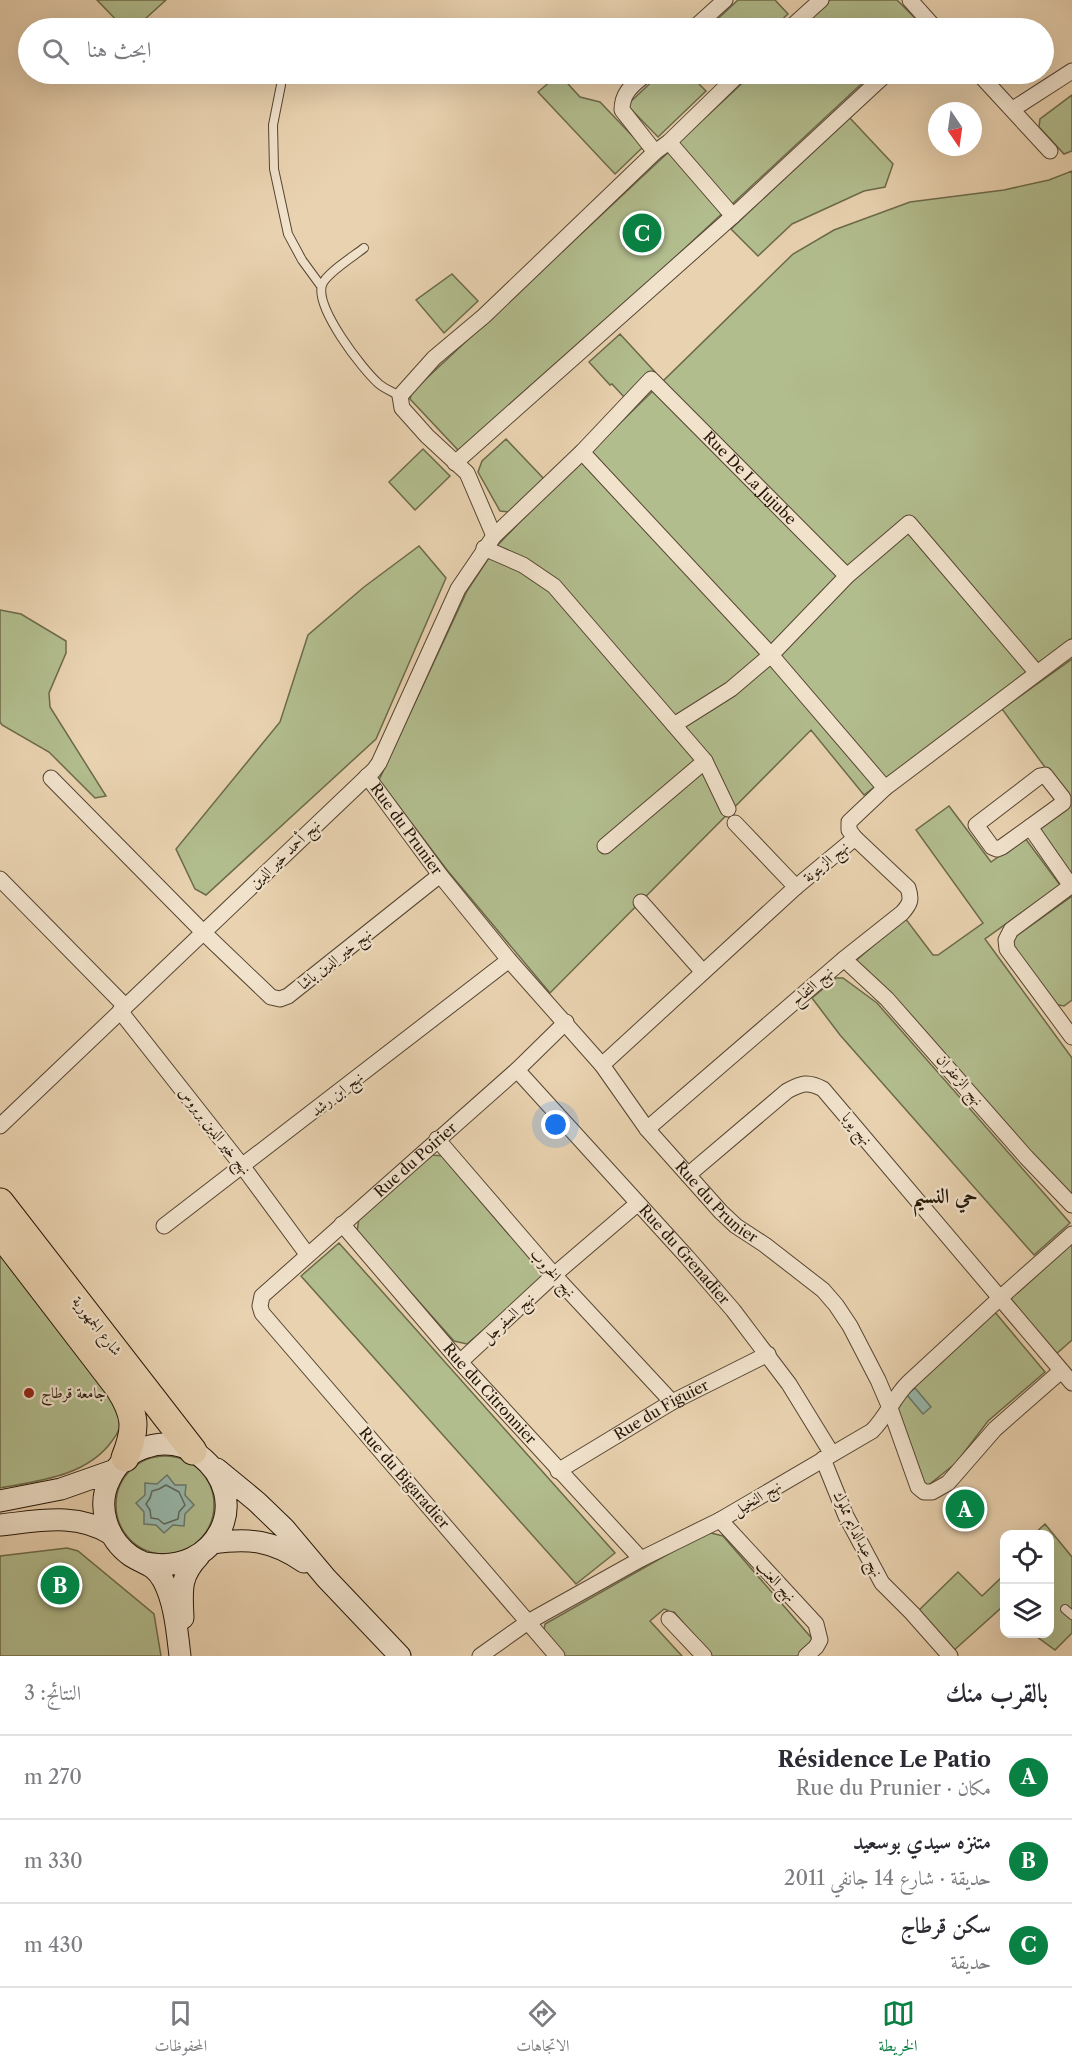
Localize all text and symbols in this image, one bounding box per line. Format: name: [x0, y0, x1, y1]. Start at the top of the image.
search box: [18, 18, 1054, 84]
icon: search: [39, 35, 72, 68]
text: ابحث هنا: [87, 36, 152, 63]
north arrow: [928, 102, 982, 156]
pin: C: [622, 210, 662, 256]
street label: Rue De La Jujube: [699, 427, 800, 528]
street label: Rue du Prunier: [367, 779, 447, 879]
street label: نهج أحمد خير الدين: [244, 814, 328, 896]
street label: نهج الزيتونة: [799, 837, 856, 890]
street label: نهج خير الدين باشا: [294, 924, 378, 997]
street label: نهج التفاح: [787, 962, 840, 1013]
street label: نهج الزعفران: [929, 1050, 988, 1113]
street label: نهج ابن رشد: [307, 1067, 370, 1124]
street label: نهج خير الدين بربروس: [171, 1083, 256, 1182]
street label: نهج يوبا: [834, 1108, 877, 1152]
your location: [541, 1110, 570, 1139]
street label: Rue du Poirier: [370, 1118, 461, 1201]
street label: Rue du Prunier: [671, 1157, 762, 1247]
district label: حي النسيم: [912, 1183, 978, 1217]
street label: Rue du Grenadier: [635, 1200, 734, 1309]
street label: نهج الخروب: [523, 1244, 580, 1304]
street label: نهج السفرجل: [477, 1288, 542, 1351]
street label: شارع الجمهورية: [65, 1292, 127, 1362]
street label: Rue du Citronnier: [439, 1339, 541, 1448]
street label: Rue du Figuier: [610, 1375, 712, 1444]
place label: جامعة قرطاج: [41, 1383, 106, 1406]
marker: جامعة قرطاج: [22, 1386, 36, 1400]
street label: Rue du Bigaradier: [355, 1423, 454, 1533]
street label: نهج النخيل: [729, 1476, 787, 1524]
pin: A: [946, 1486, 984, 1532]
street label: نهج عبدالدايم مملوك: [825, 1488, 887, 1582]
map controls: [1000, 1530, 1054, 1638]
button: locate: [1000, 1530, 1054, 1584]
street label: نهج العنب: [749, 1556, 800, 1609]
pin: B: [40, 1562, 80, 1608]
button: layers: [1000, 1584, 1054, 1638]
text: بالقرب منك: [945, 1677, 1048, 1709]
text: النتائج: 3: [24, 1681, 81, 1705]
text: Résidence Le Patio: [777, 1746, 991, 1773]
text: 270 m: [24, 1765, 82, 1789]
text: A: [1021, 1765, 1036, 1789]
text: مكان · Rue du Prunier: [796, 1776, 991, 1800]
text: متنزه سيدي بوسعيد: [853, 1828, 991, 1855]
text: 330 m: [24, 1849, 83, 1873]
text: B: [1021, 1849, 1036, 1873]
text: حديقة · شارع 14 جانفي 2011: [784, 1866, 991, 1890]
text: سكن قرطاج: [900, 1912, 991, 1939]
text: 430 m: [24, 1933, 83, 1957]
text: C: [1020, 1933, 1037, 1957]
text: حديقة: [951, 1950, 991, 1974]
tab: المحفوظات: [155, 1997, 207, 2061]
tab: الاتجاهات: [516, 1997, 570, 2061]
tab: الخريطة: [879, 1997, 918, 2061]

